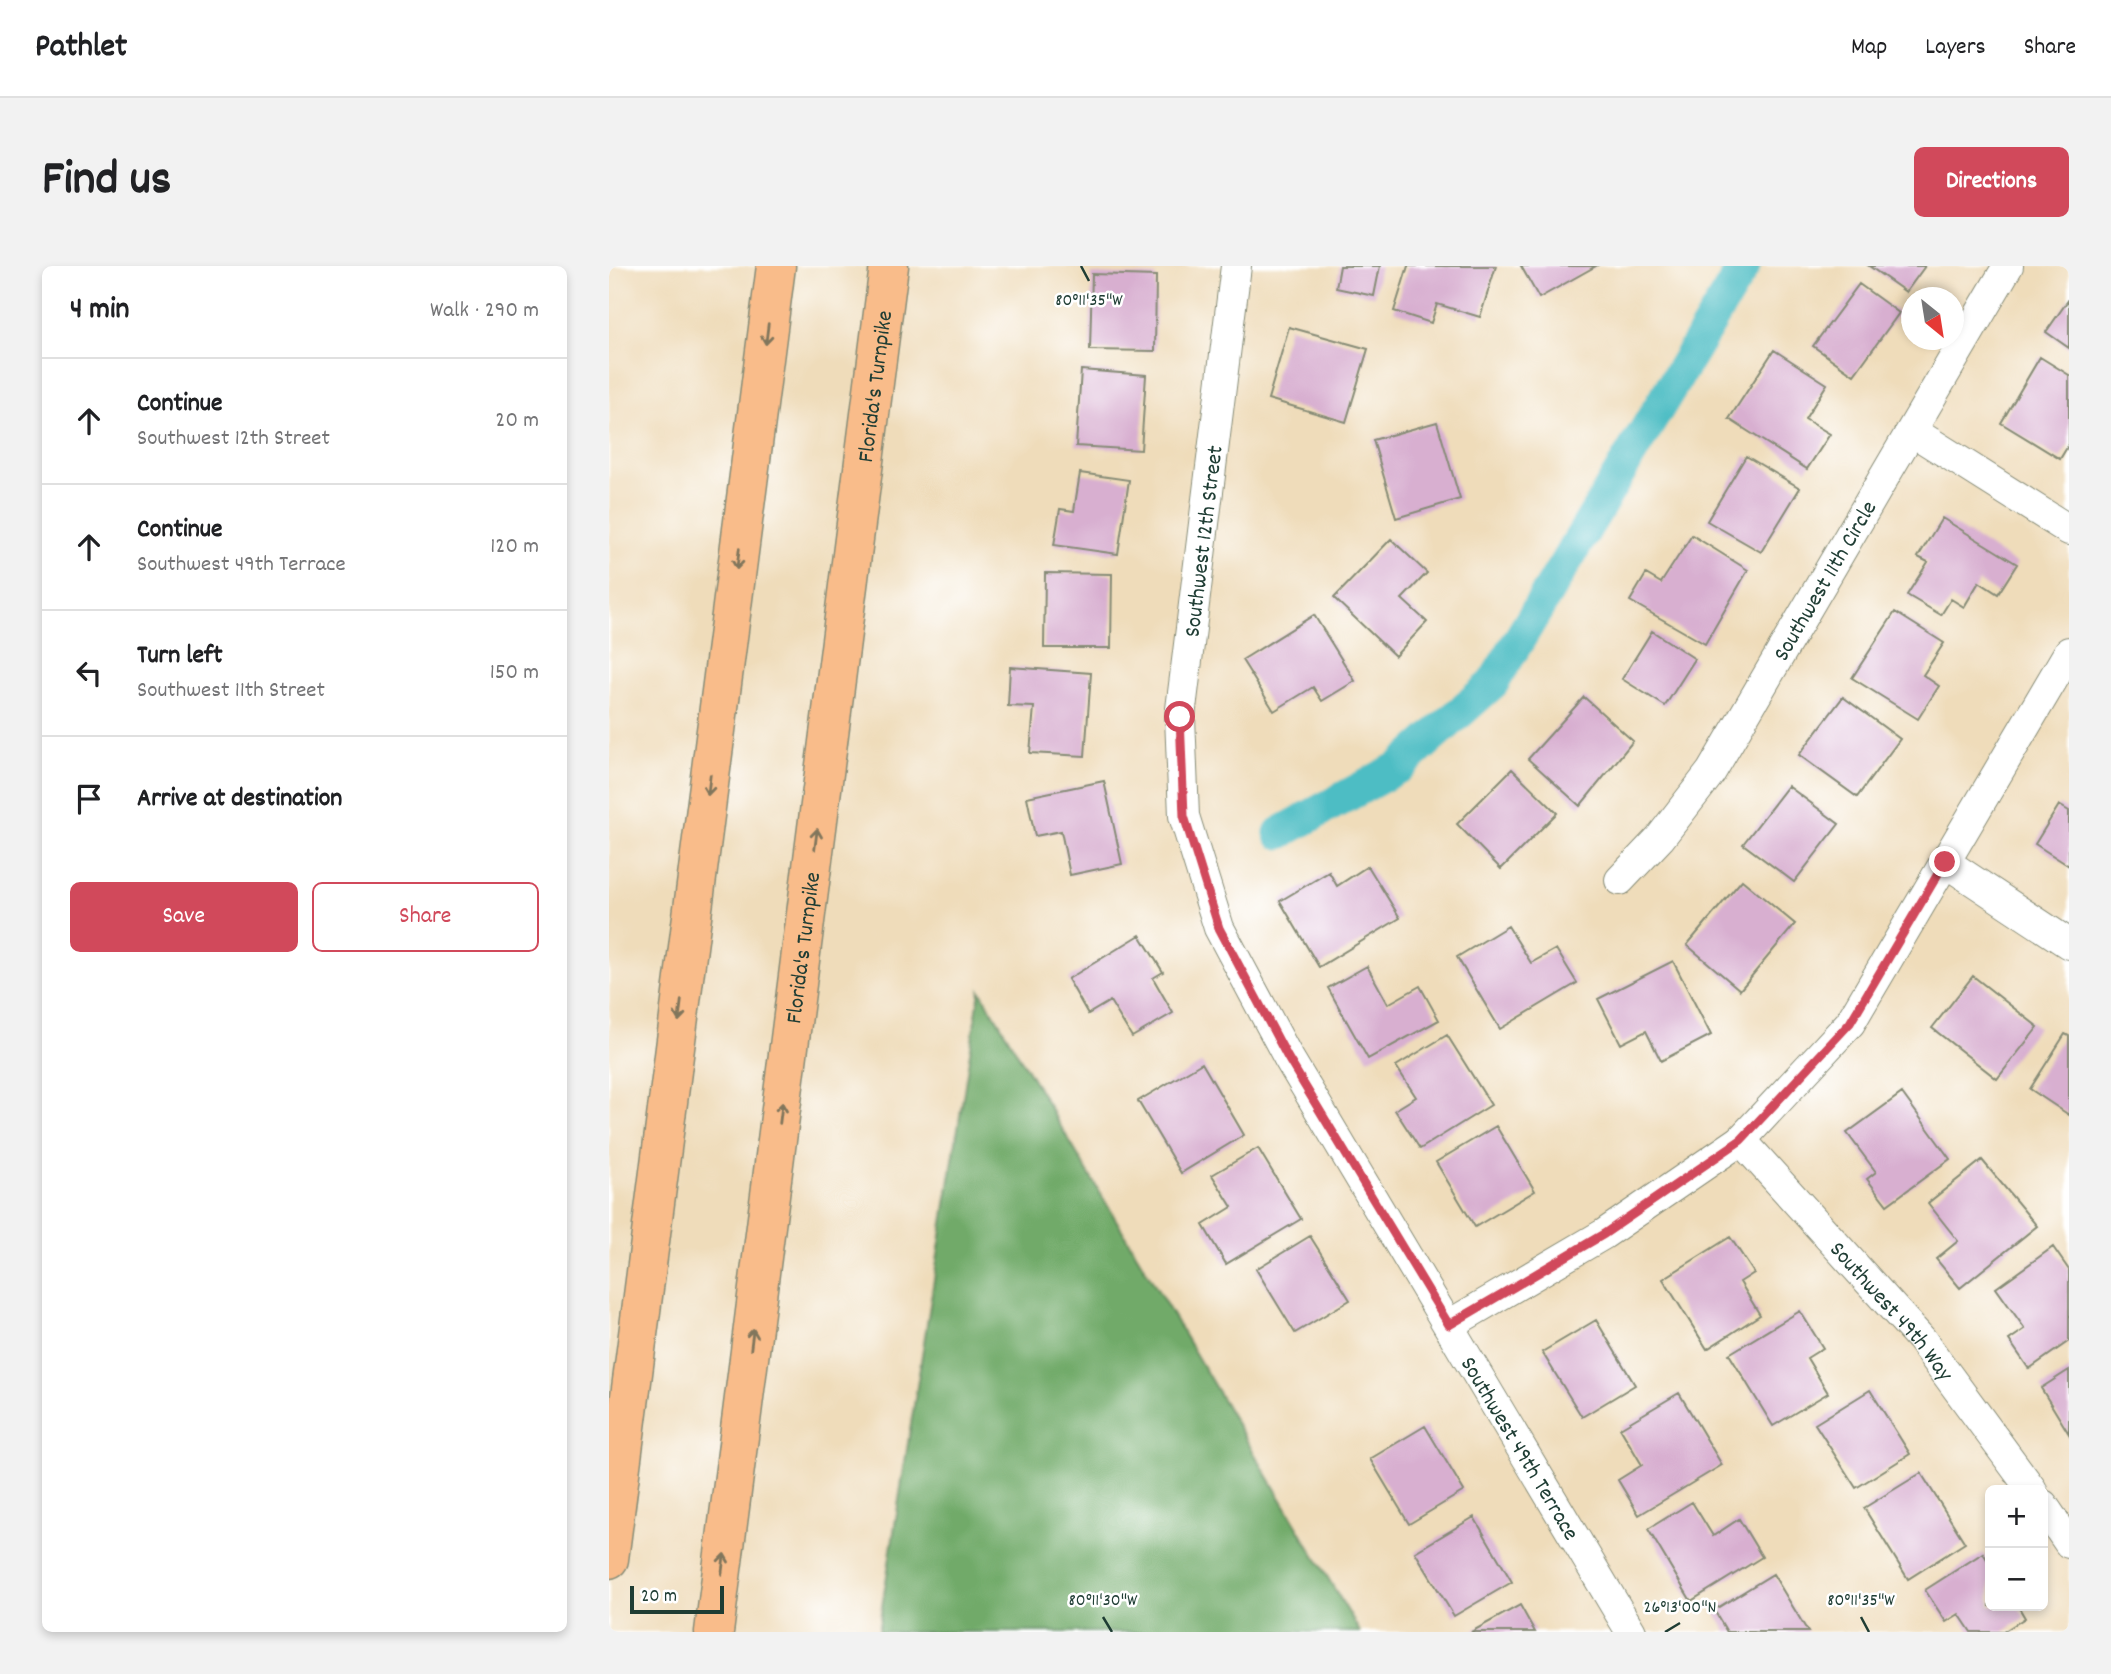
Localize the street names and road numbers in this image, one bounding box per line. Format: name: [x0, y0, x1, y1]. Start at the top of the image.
street label: Florida's Turnpike: [851, 309, 903, 464]
street label: Southwest 12th Street: [1177, 444, 1234, 639]
street label: Southwest 11th Circle: [1767, 495, 1887, 668]
street label: Florida's Turnpike: [779, 870, 831, 1026]
street label: Southwest 49th Way: [1820, 1235, 1960, 1390]
street label: Southwest 49th Terrace: [1450, 1351, 1586, 1548]

